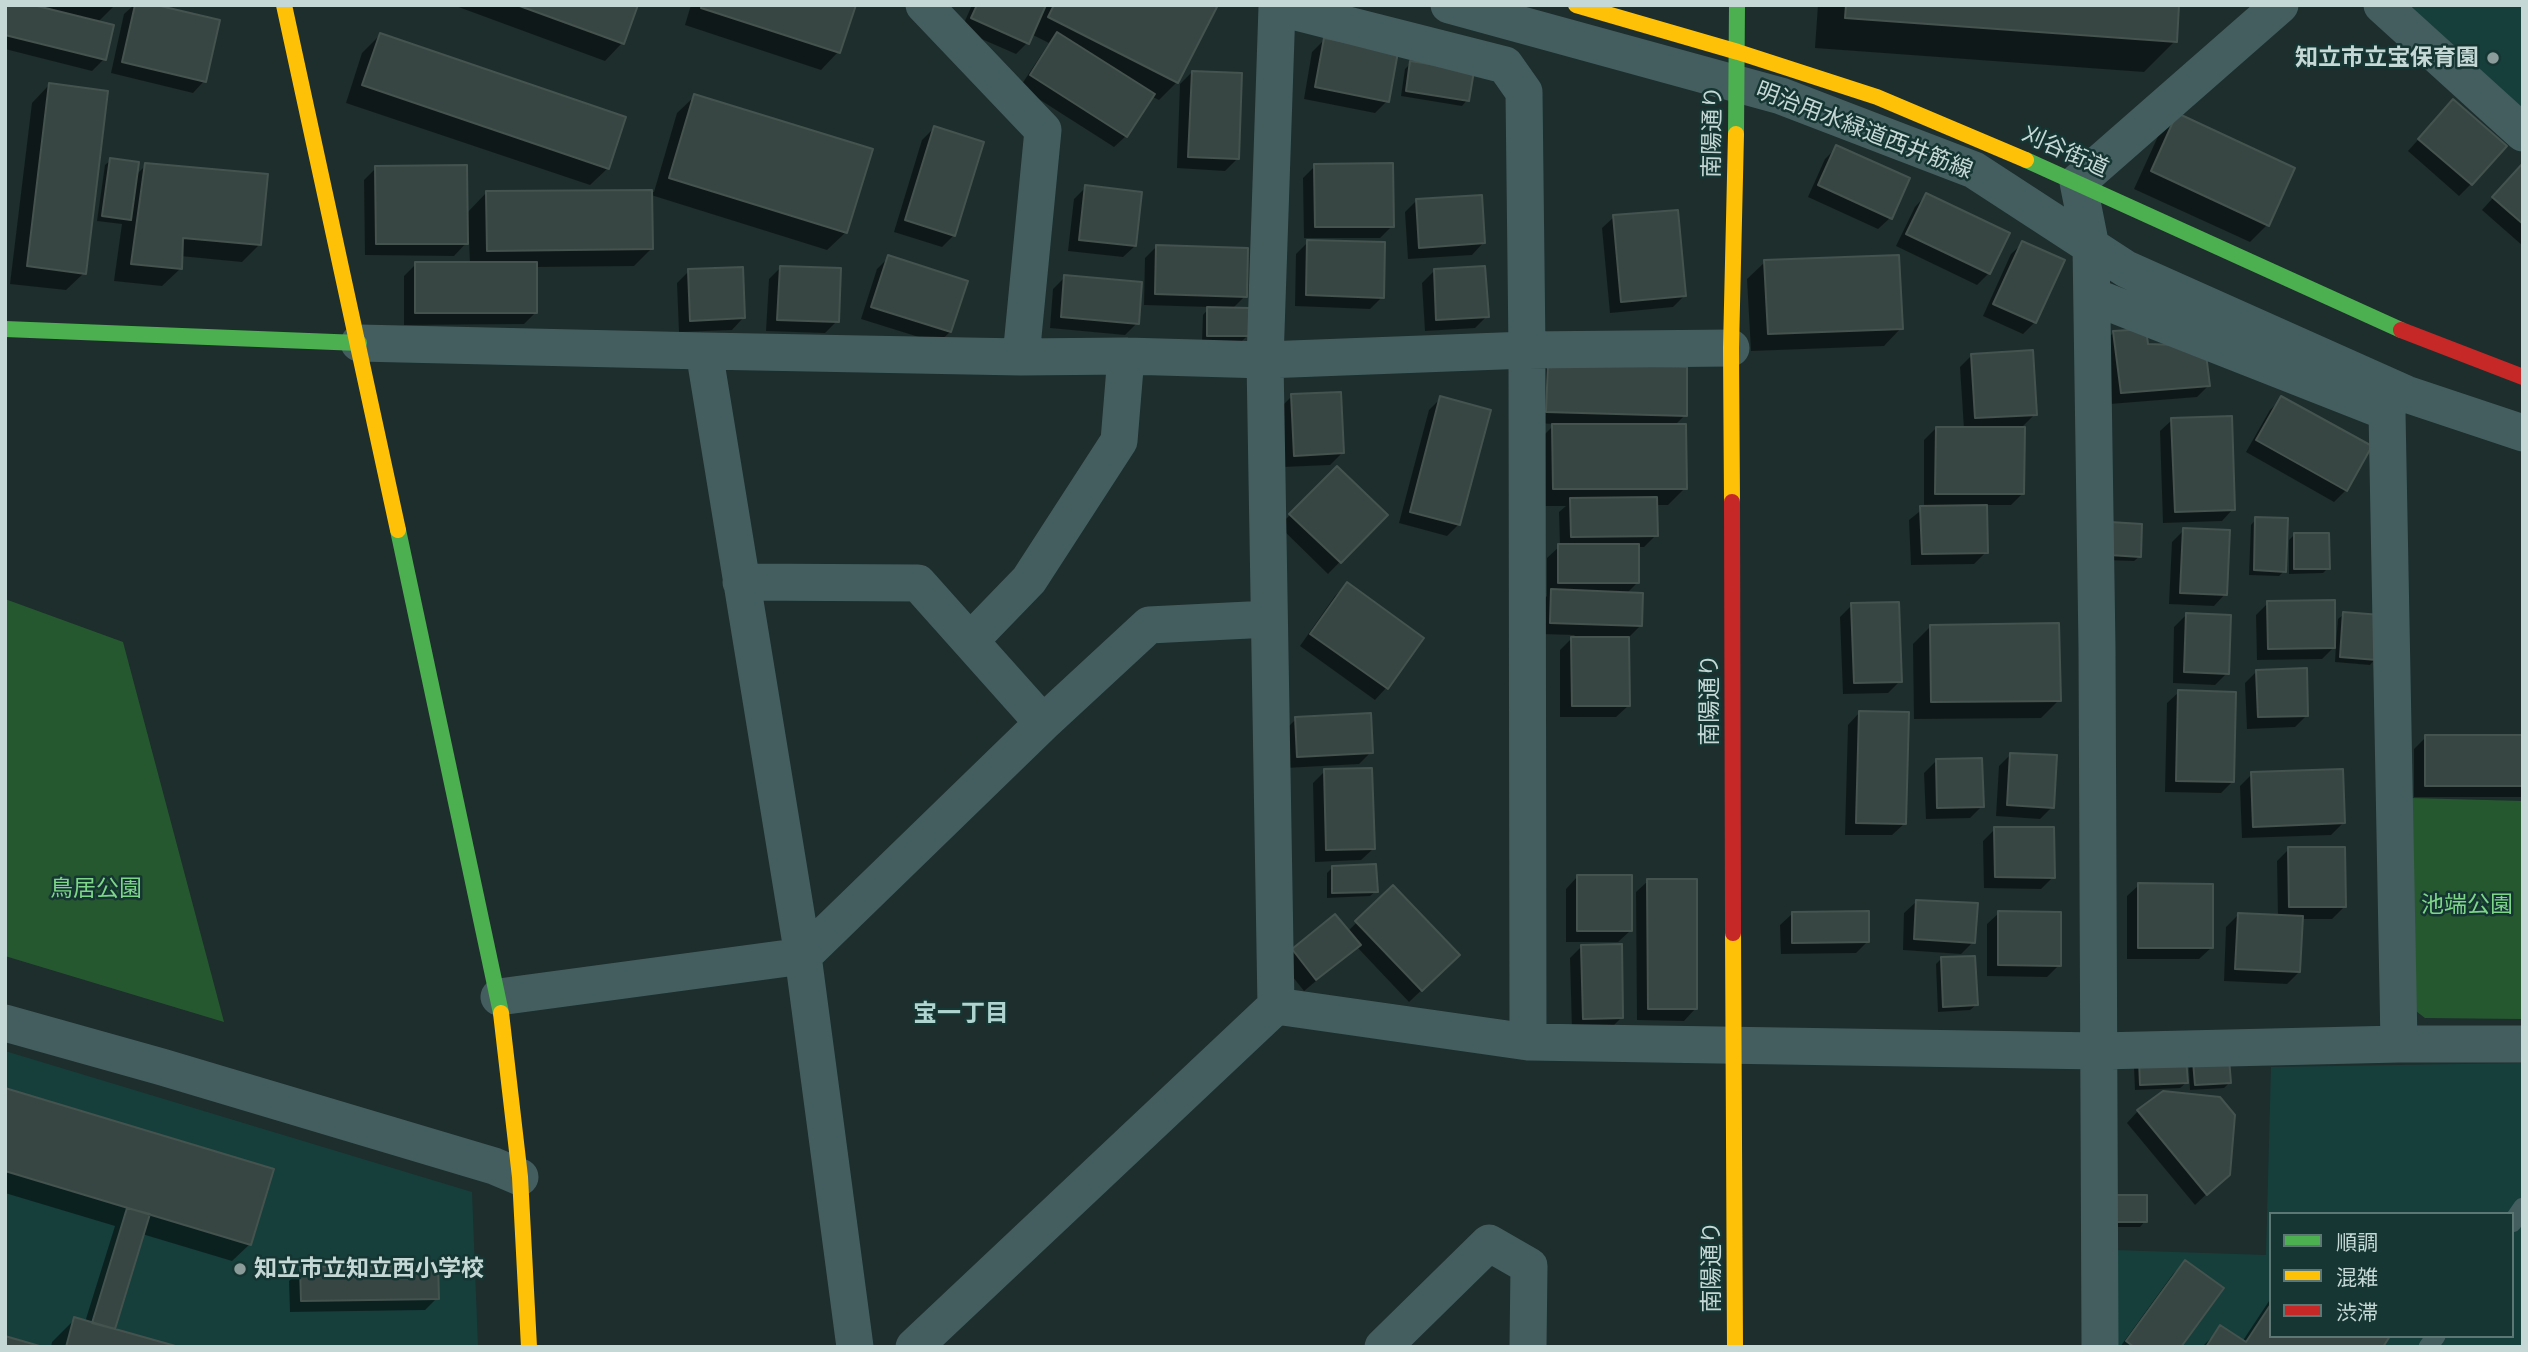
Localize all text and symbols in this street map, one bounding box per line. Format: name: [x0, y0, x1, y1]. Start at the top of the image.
place label: 知立市立宝保育園: [2295, 44, 2479, 72]
marker: 知立市立宝保育園: [2485, 50, 2501, 66]
street label: 明治用水緑道西井筋線: [1752, 77, 1976, 185]
street label: 南陽通り: [1698, 86, 1728, 178]
street label: 刈谷街道: [2017, 121, 2113, 183]
street label: 南陽通り: [1696, 654, 1724, 746]
park label: 鳥居公園: [50, 875, 142, 903]
park label: 池端公園: [2421, 891, 2513, 919]
district label: 宝一丁目: [913, 1000, 1009, 1028]
legend: [2269, 1212, 2514, 1338]
street label: 南陽通り: [1698, 1221, 1726, 1313]
text: 順調: [2336, 1230, 2378, 1255]
place label: 知立市立知立西小学校: [254, 1255, 484, 1283]
marker: 知立市立知立西小学校: [232, 1261, 248, 1277]
text: 混雑: [2336, 1265, 2378, 1290]
text: 渋滞: [2336, 1300, 2378, 1325]

